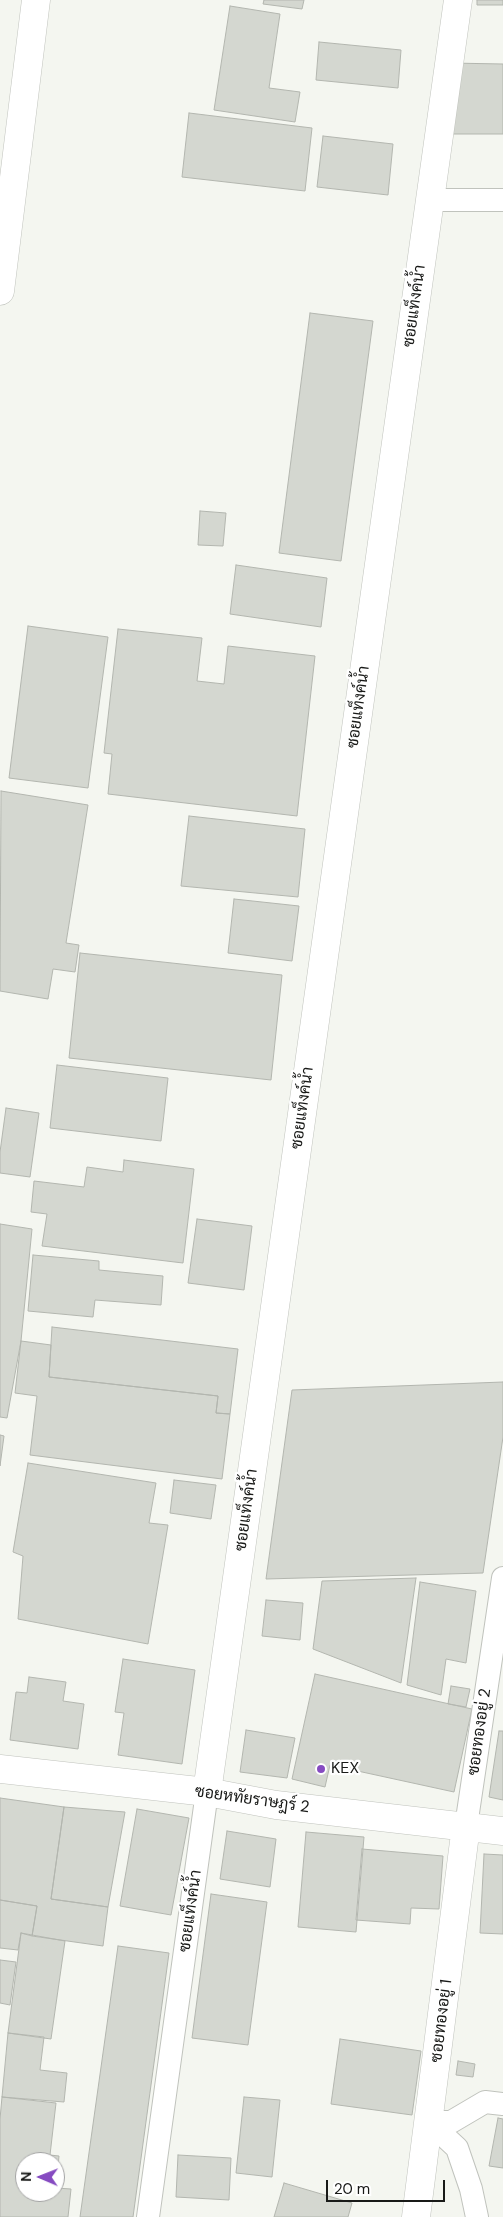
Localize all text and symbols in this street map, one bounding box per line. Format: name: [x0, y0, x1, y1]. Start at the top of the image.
street label: ซอยแท็งค์น้ำ: [400, 264, 430, 348]
street label: ซอยแท็งค์น้ำ: [344, 665, 374, 749]
street label: ซอยแท็งค์น้ำ: [288, 1066, 318, 1150]
street label: ซอยแท็งค์น้ำ: [232, 1468, 262, 1552]
street label: ซอยทองอยู่ 2: [464, 1687, 496, 1777]
place label: KEX: [331, 1759, 359, 1779]
marker: KEX: [315, 1763, 327, 1775]
street label: ซอยหทัยราษฎร์ 2: [193, 1782, 311, 1818]
street label: ซอยแท็งค์น้ำ: [176, 1869, 206, 1953]
street label: ซอยทองอยู่ 1: [427, 1978, 457, 2064]
north arrow: [15, 2152, 65, 2202]
scale bar: [328, 2170, 447, 2202]
text: N: [17, 2171, 35, 2182]
text: 20 m: [334, 2179, 370, 2199]

